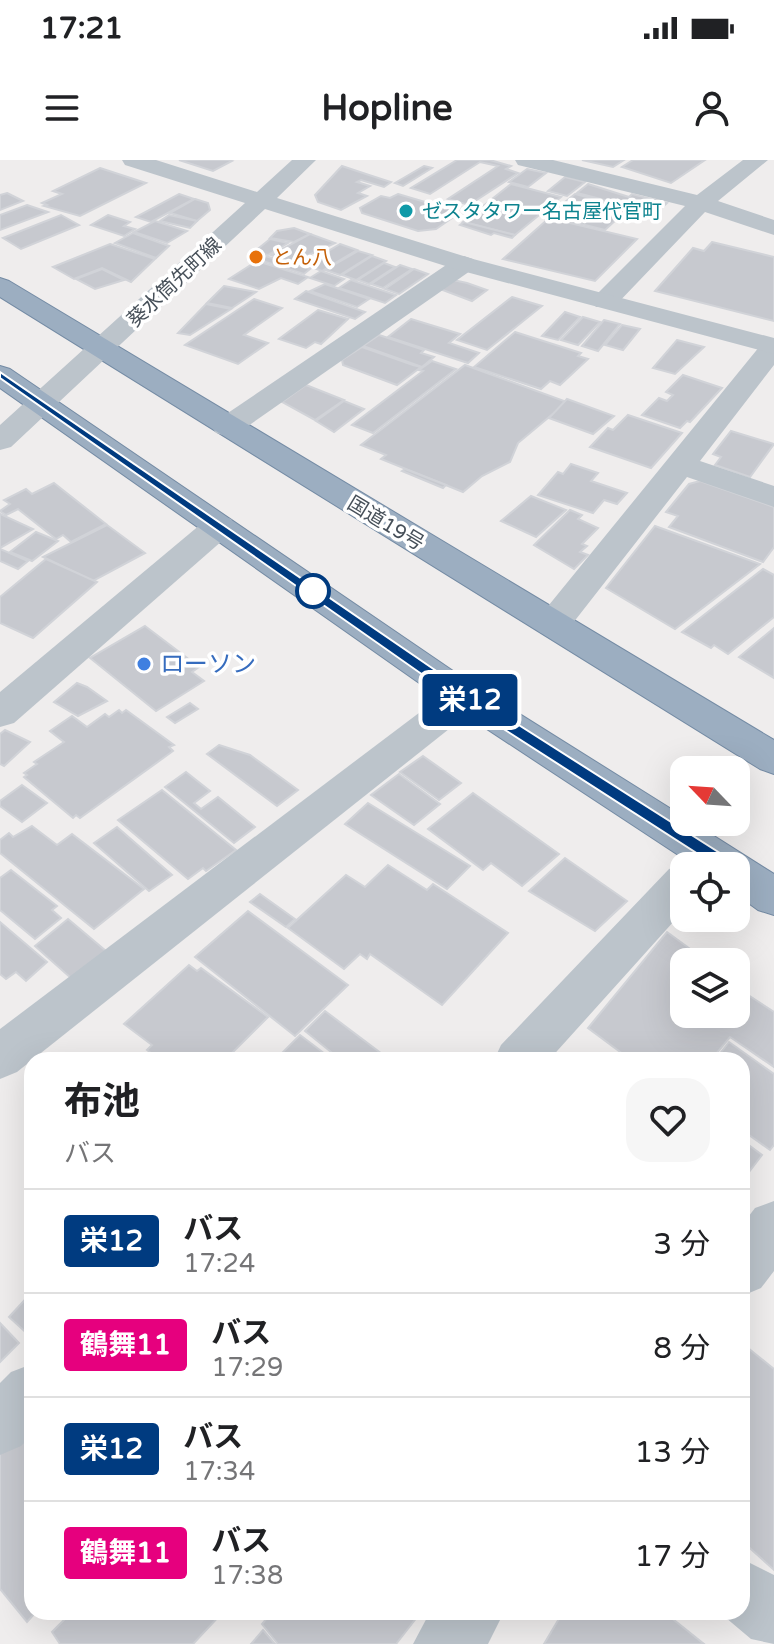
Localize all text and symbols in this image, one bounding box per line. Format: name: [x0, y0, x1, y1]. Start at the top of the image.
text: 17:21: [40, 10, 123, 47]
icon: menu: [40, 86, 84, 130]
icon: person: [690, 86, 734, 130]
text: Hopline: [321, 87, 453, 130]
place label: ゼスタタワー名古屋代官町: [422, 200, 662, 224]
marker: ゼスタタワー名古屋代官町: [397, 202, 415, 220]
street label: 葵水筒先町線: [123, 233, 227, 332]
place label: とん八: [272, 246, 332, 270]
marker: とん八: [247, 248, 265, 266]
street label: 国道19号: [343, 492, 428, 556]
unlabelled marker: [296, 574, 330, 608]
place label: ローソン: [160, 650, 256, 679]
marker: ローソン: [135, 655, 153, 673]
line badge: 栄12: [424, 674, 516, 726]
text: 栄12: [438, 683, 502, 717]
north arrow: [670, 756, 750, 836]
map controls: [670, 756, 750, 1028]
button: locate: [670, 852, 750, 932]
button: layers: [670, 948, 750, 1028]
button: heart: [626, 1078, 710, 1162]
text: 布池: [64, 1079, 140, 1125]
text: バス: [64, 1138, 116, 1169]
text: バス: [183, 1211, 243, 1248]
text: 栄12: [80, 1224, 143, 1258]
text: 3 分: [653, 1226, 710, 1263]
text: 17:24: [183, 1248, 255, 1279]
text: バス: [211, 1315, 271, 1352]
text: 鶴舞11: [80, 1328, 171, 1362]
text: 8 分: [653, 1330, 710, 1367]
text: 17:29: [211, 1352, 283, 1383]
text: バス: [183, 1419, 243, 1456]
text: 栄12: [80, 1432, 143, 1466]
text: 13 分: [635, 1434, 710, 1471]
text: 17:34: [183, 1456, 255, 1487]
text: バス: [211, 1523, 271, 1560]
text: 鶴舞11: [80, 1536, 171, 1570]
text: 17 分: [635, 1538, 710, 1575]
text: 17:38: [211, 1560, 283, 1591]

